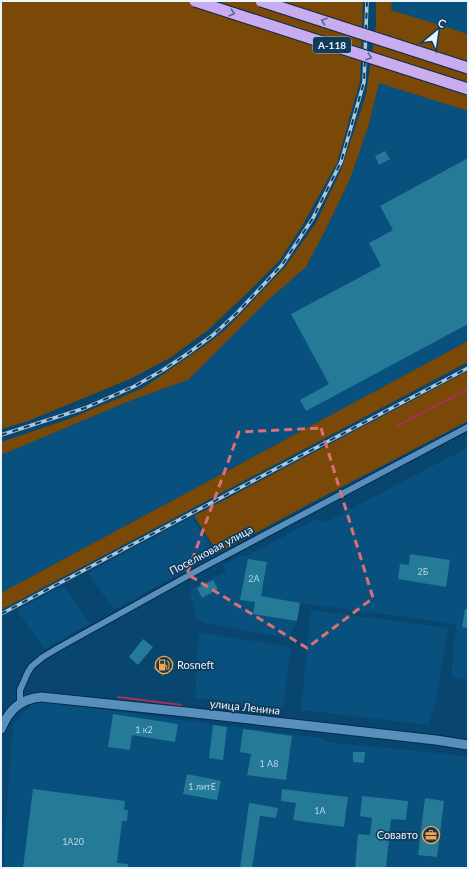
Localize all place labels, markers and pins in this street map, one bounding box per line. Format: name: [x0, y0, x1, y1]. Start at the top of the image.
fuel station icon: Rosneft: [154, 655, 174, 675]
place label: Rosneft: [177, 658, 214, 671]
office icon: Совавто: [421, 825, 441, 845]
place label: Совавто: [377, 828, 418, 841]

